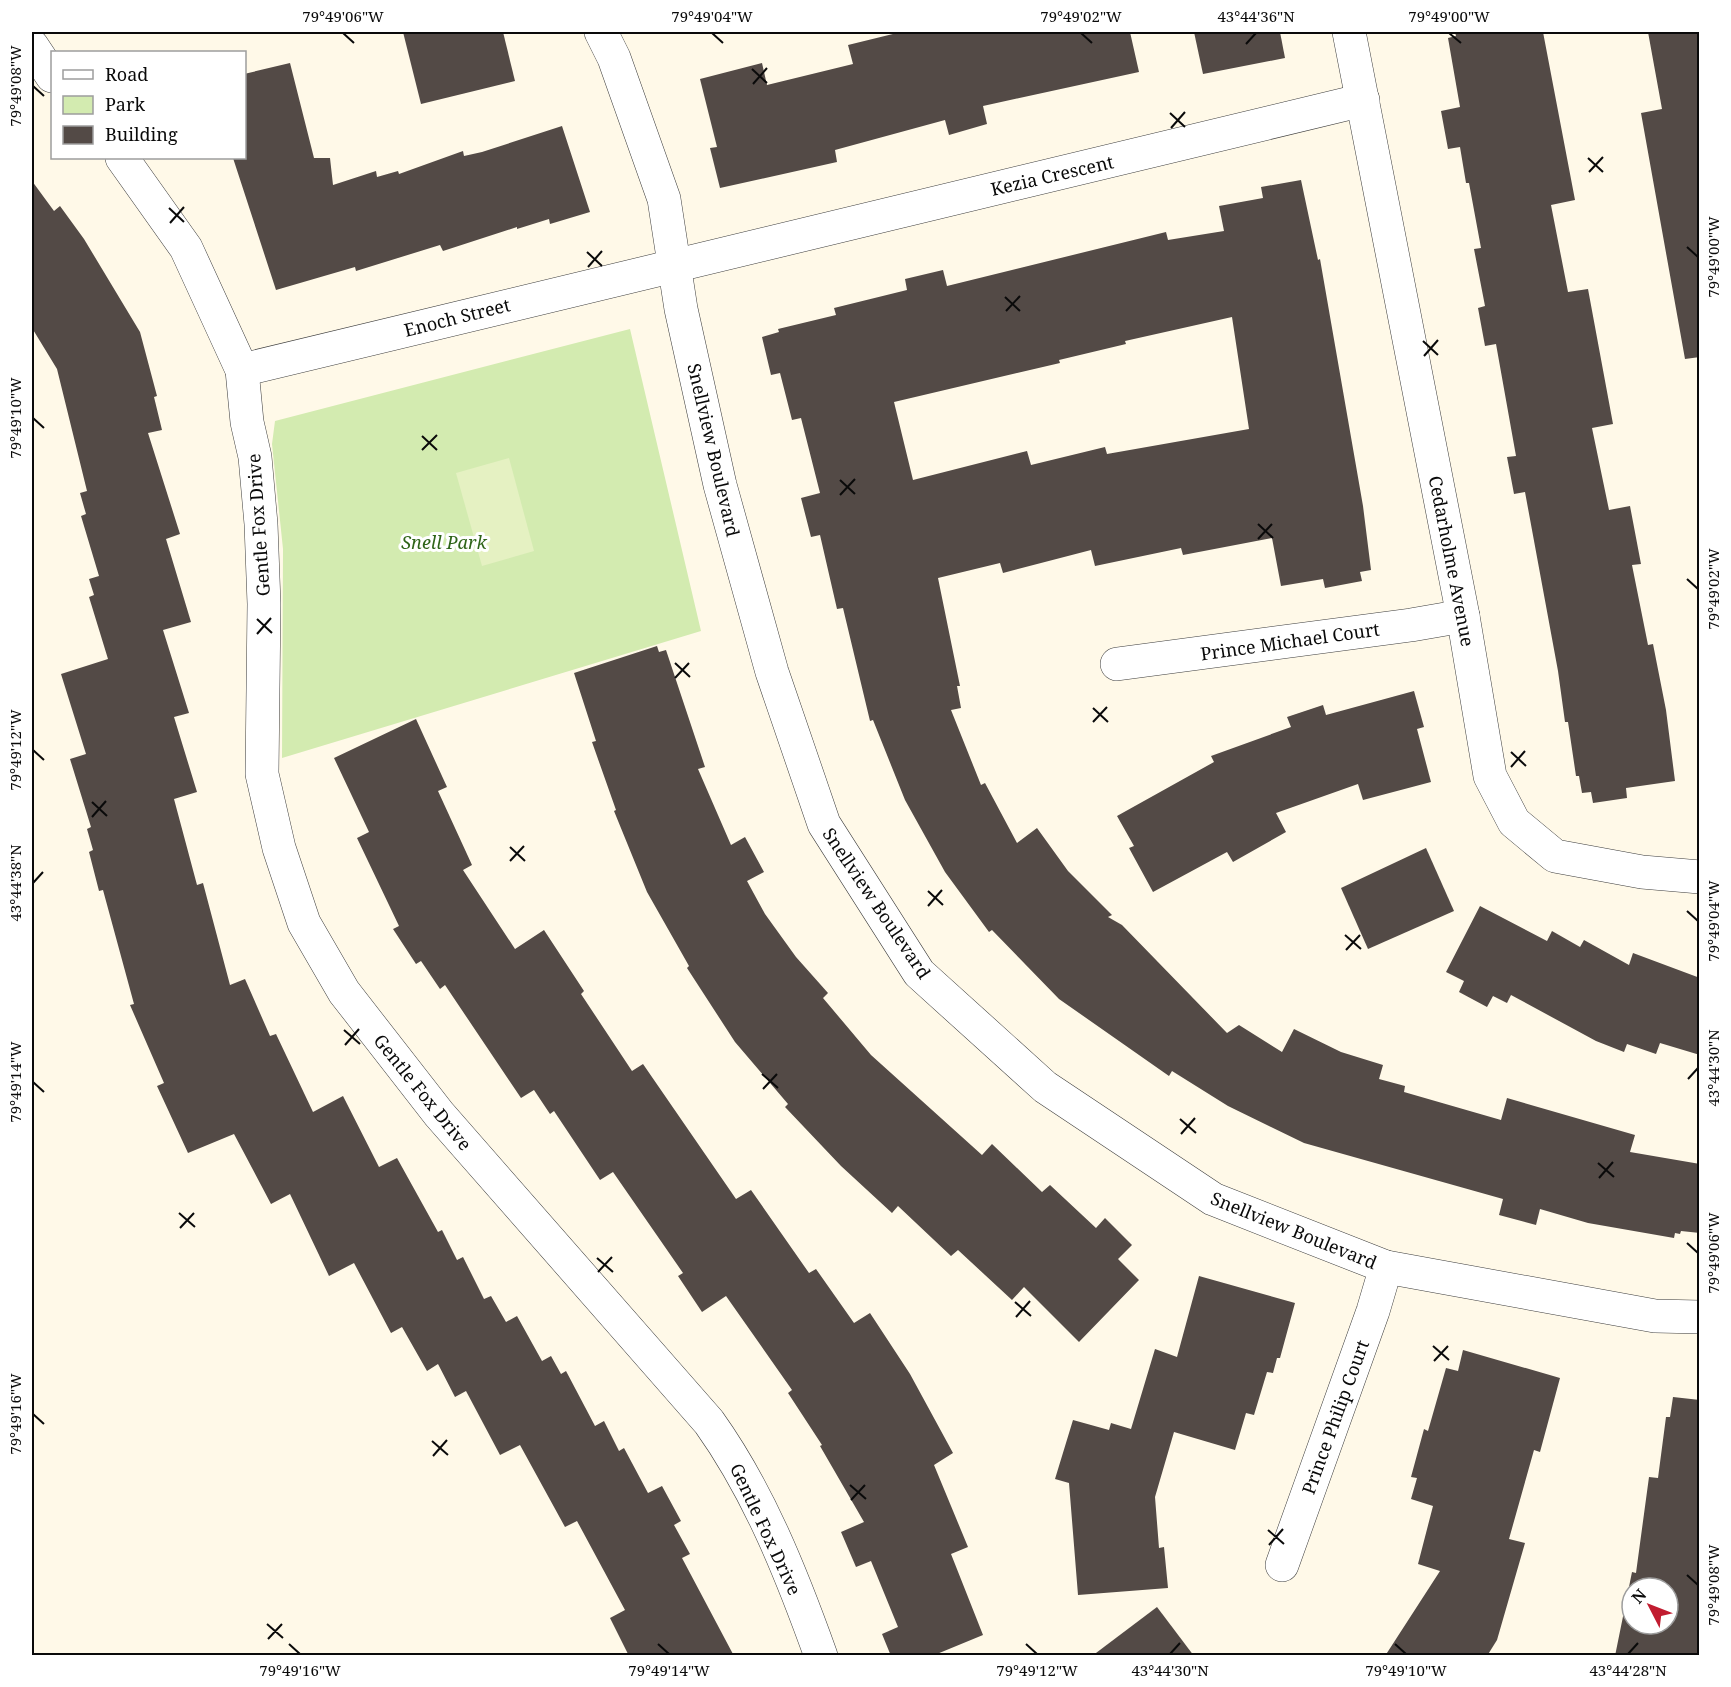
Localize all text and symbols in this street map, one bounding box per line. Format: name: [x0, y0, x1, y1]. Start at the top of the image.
text: 79°49'06"W: [302, 6, 384, 26]
text: 79°49'04"W: [671, 6, 753, 26]
text: 79°49'02"W: [1040, 6, 1122, 26]
text: 43°44'36"N: [1217, 6, 1295, 26]
text: 79°49'00"W: [1408, 6, 1490, 26]
text: 79°49'08"W: [5, 45, 25, 127]
legend: [51, 51, 246, 159]
text: Road: [105, 62, 148, 86]
text: Park: [105, 92, 145, 116]
text: Building: [105, 122, 178, 146]
street label: Kezia Crescent: [988, 149, 1116, 201]
text: 79°49'00"W: [1703, 216, 1723, 298]
street label: Enoch Street: [402, 292, 512, 342]
street label: Snellview Boulevard: [682, 361, 746, 539]
text: 79°49'10"W: [5, 377, 25, 459]
street label: Gentle Fox Drive: [241, 453, 275, 597]
street label: Cedarholme Avenue: [1424, 474, 1480, 648]
park label: Snell Park: [401, 530, 487, 554]
text: 79°49'02"W: [1703, 548, 1723, 630]
street label: Prince Michael Court: [1199, 617, 1381, 665]
text: 79°49'12"W: [5, 709, 25, 791]
street label: Snellview Boulevard: [818, 823, 936, 983]
text: 43°44'38"N: [5, 844, 25, 922]
text: 79°49'04"W: [1703, 880, 1723, 962]
street label: Gentle Fox Drive: [369, 1029, 477, 1155]
text: 43°44'30"N: [1703, 1029, 1723, 1107]
text: 79°49'14"W: [5, 1041, 25, 1123]
street label: Snellview Boulevard: [1207, 1186, 1381, 1274]
text: 79°49'06"W: [1703, 1212, 1723, 1294]
street label: Prince Philip Court: [1296, 1336, 1374, 1498]
text: 79°49'16"W: [5, 1373, 25, 1455]
street label: Gentle Fox Drive: [725, 1459, 807, 1599]
text: 79°49'08"W: [1703, 1544, 1723, 1626]
north arrow: [1620, 1576, 1680, 1636]
text: N: [1626, 1584, 1652, 1608]
text: 79°49'16"W: [259, 1660, 341, 1680]
text: 79°49'14"W: [628, 1660, 710, 1680]
text: 79°49'12"W: [996, 1660, 1078, 1680]
text: 43°44'30"N: [1131, 1660, 1209, 1680]
text: 79°49'10"W: [1365, 1660, 1447, 1680]
text: 43°44'28"N: [1589, 1660, 1667, 1680]

